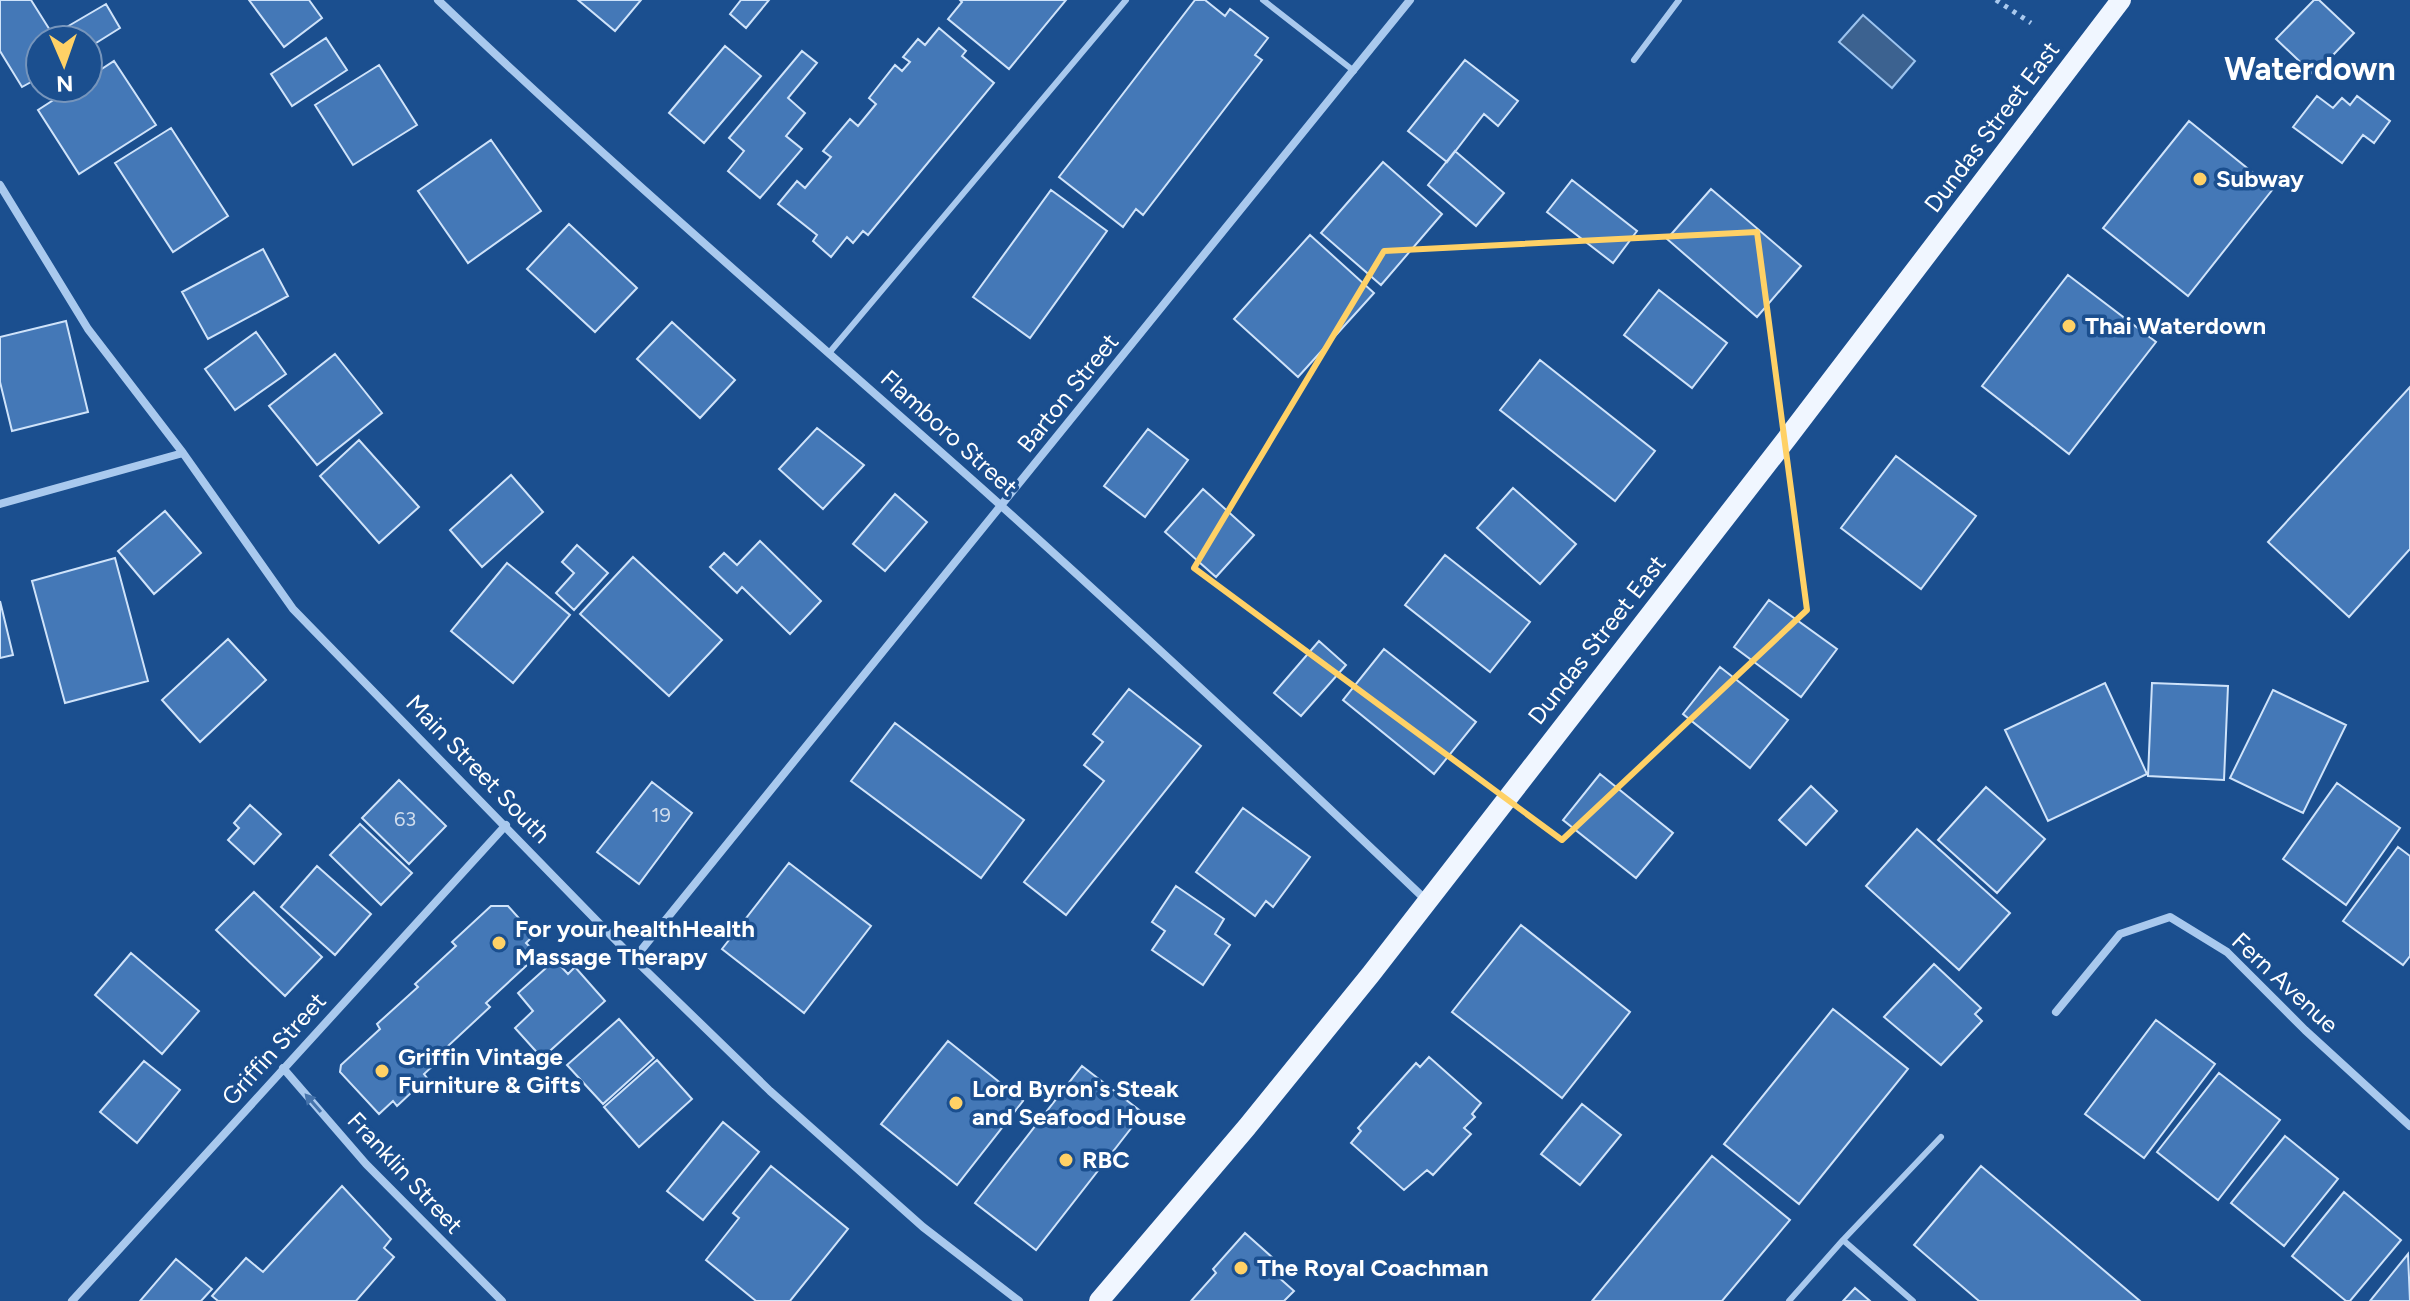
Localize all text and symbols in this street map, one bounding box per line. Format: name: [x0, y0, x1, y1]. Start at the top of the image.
north arrow: [24, 24, 104, 104]
street label: Dundas Street East: [1918, 35, 2065, 218]
district label: Waterdown: [2224, 50, 2396, 88]
text: N: [56, 70, 74, 97]
place label: Subway: [2216, 164, 2304, 193]
marker: Subway: [2191, 170, 2209, 188]
place label: Thai Waterdown: [2085, 311, 2266, 340]
marker: Thai Waterdown: [2060, 317, 2078, 335]
street label: Barton Street: [1011, 327, 1124, 458]
street label: Flamboro Street: [875, 364, 1024, 502]
street label: Dundas Street East: [1522, 549, 1672, 730]
street label: Main Street South: [400, 688, 557, 849]
house number: 19: [651, 803, 671, 827]
house number: 63: [394, 807, 416, 831]
place label: For your healthHealth Massage Therapy: [515, 914, 755, 971]
street label: Fern Avenue: [2226, 926, 2344, 1039]
marker: For your healthHealth Massage Therapy: [490, 934, 508, 952]
street label: Griffin Street: [215, 986, 332, 1111]
place label: Griffin Vintage Furniture & Gifts: [398, 1042, 581, 1099]
marker: Griffin Vintage Furniture & Gifts: [373, 1062, 391, 1080]
place label: Lord Byron's Steak and Seafood House: [972, 1074, 1186, 1131]
one-way arrow: [305, 1093, 322, 1113]
marker: Lord Byron's Steak and Seafood House: [947, 1094, 965, 1112]
street label: Franklin Street: [342, 1106, 469, 1239]
place label: RBC: [1082, 1145, 1130, 1174]
marker: RBC: [1057, 1151, 1075, 1169]
place label: The Royal Coachman: [1257, 1253, 1489, 1282]
marker: The Royal Coachman: [1232, 1259, 1250, 1277]

